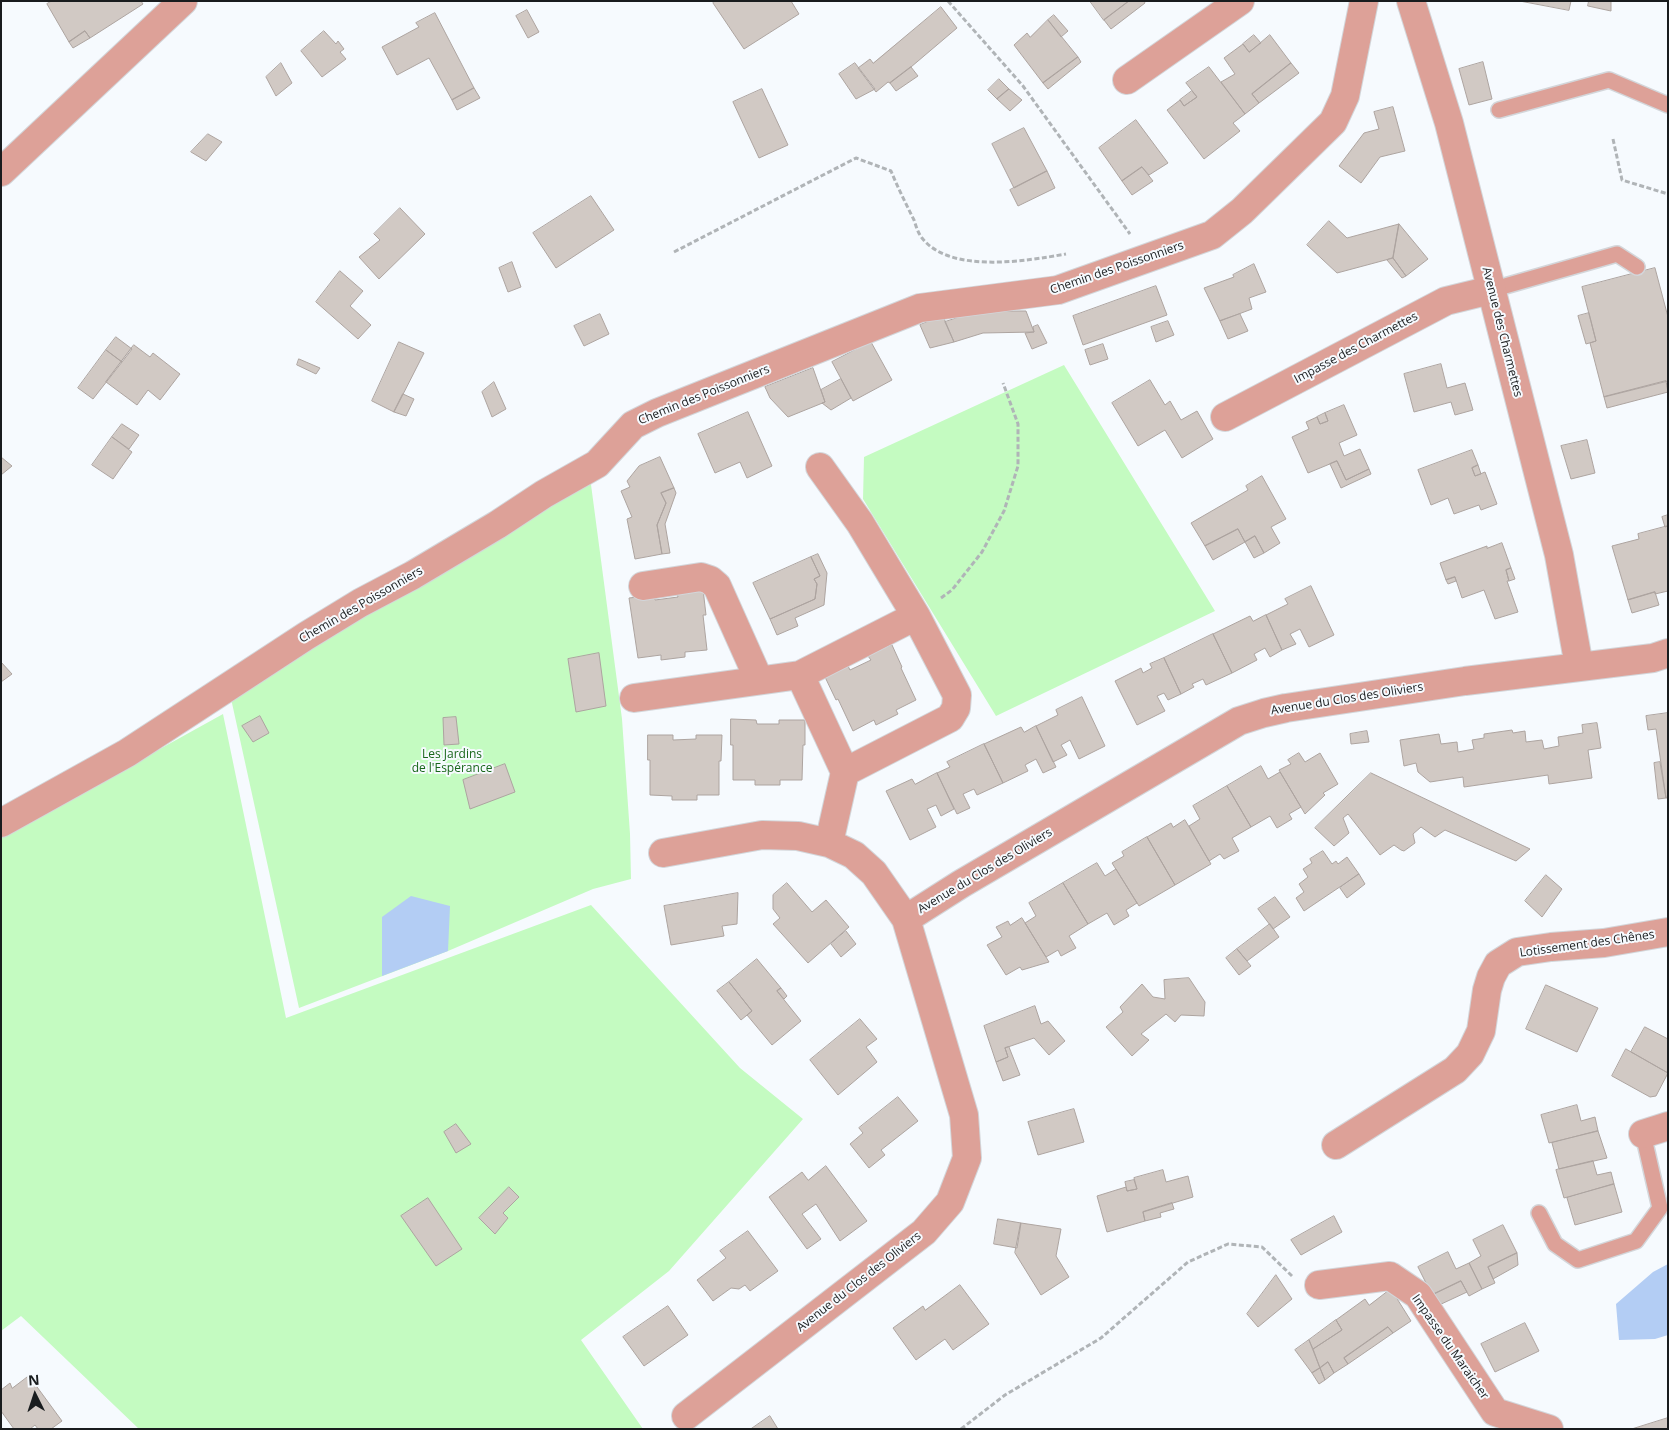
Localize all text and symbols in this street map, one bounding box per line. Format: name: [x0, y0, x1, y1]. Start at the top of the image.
street label: Chemin des Poissonniers: [1048, 238, 1186, 298]
street label: Avenue des Charmettes: [1479, 266, 1525, 398]
street label: Impasse des Charmettes: [1292, 309, 1420, 387]
street label: Chemin des Poissonniers: [636, 362, 772, 428]
street label: Chemin des Poissonniers: [297, 564, 425, 646]
street label: Avenue du Clos des Oliviers: [1270, 680, 1424, 718]
park label: Les Jardins de l'Espérance: [412, 748, 492, 776]
street label: Avenue du Clos des Oliviers: [915, 825, 1055, 917]
street label: Lotissement des Chênes: [1519, 927, 1655, 961]
street label: Avenue du Clos des Oliviers: [794, 1229, 924, 1335]
street label: Impasse du Maraicher: [1408, 1292, 1492, 1402]
north arrow: [10, 1370, 60, 1420]
text: N: [28, 1370, 40, 1389]

